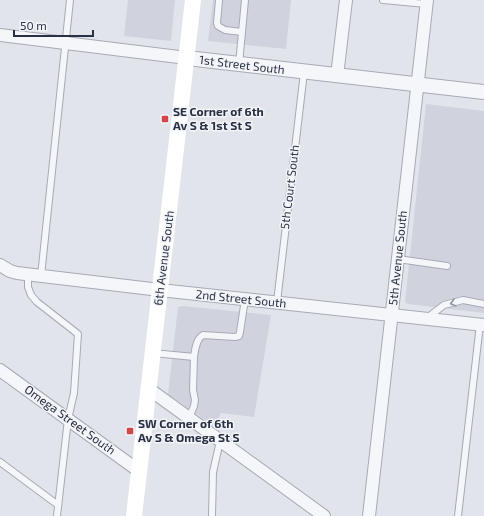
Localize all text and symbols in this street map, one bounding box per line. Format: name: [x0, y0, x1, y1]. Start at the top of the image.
scale bar: [14, 12, 93, 38]
text: 50 m: [20, 18, 47, 32]
street label: 1st Street South: [199, 52, 286, 76]
place label: SE Corner of 6th Av S & 1st St S: [173, 104, 264, 132]
marker: SE Corner of 6th Av S & 1st St S: [160, 114, 170, 124]
street label: 5th Court South: [277, 144, 301, 230]
street label: 6th Avenue South: [150, 210, 176, 306]
street label: 5th Avenue South: [385, 210, 409, 306]
street label: 2nd Street South: [195, 286, 287, 310]
one-way arrow: [450, 298, 457, 307]
street label: Omega Street South: [22, 382, 119, 457]
place label: SW Corner of 6th Av S & Omega St S: [138, 416, 240, 444]
marker: SW Corner of 6th Av S & Omega St S: [125, 426, 135, 436]

